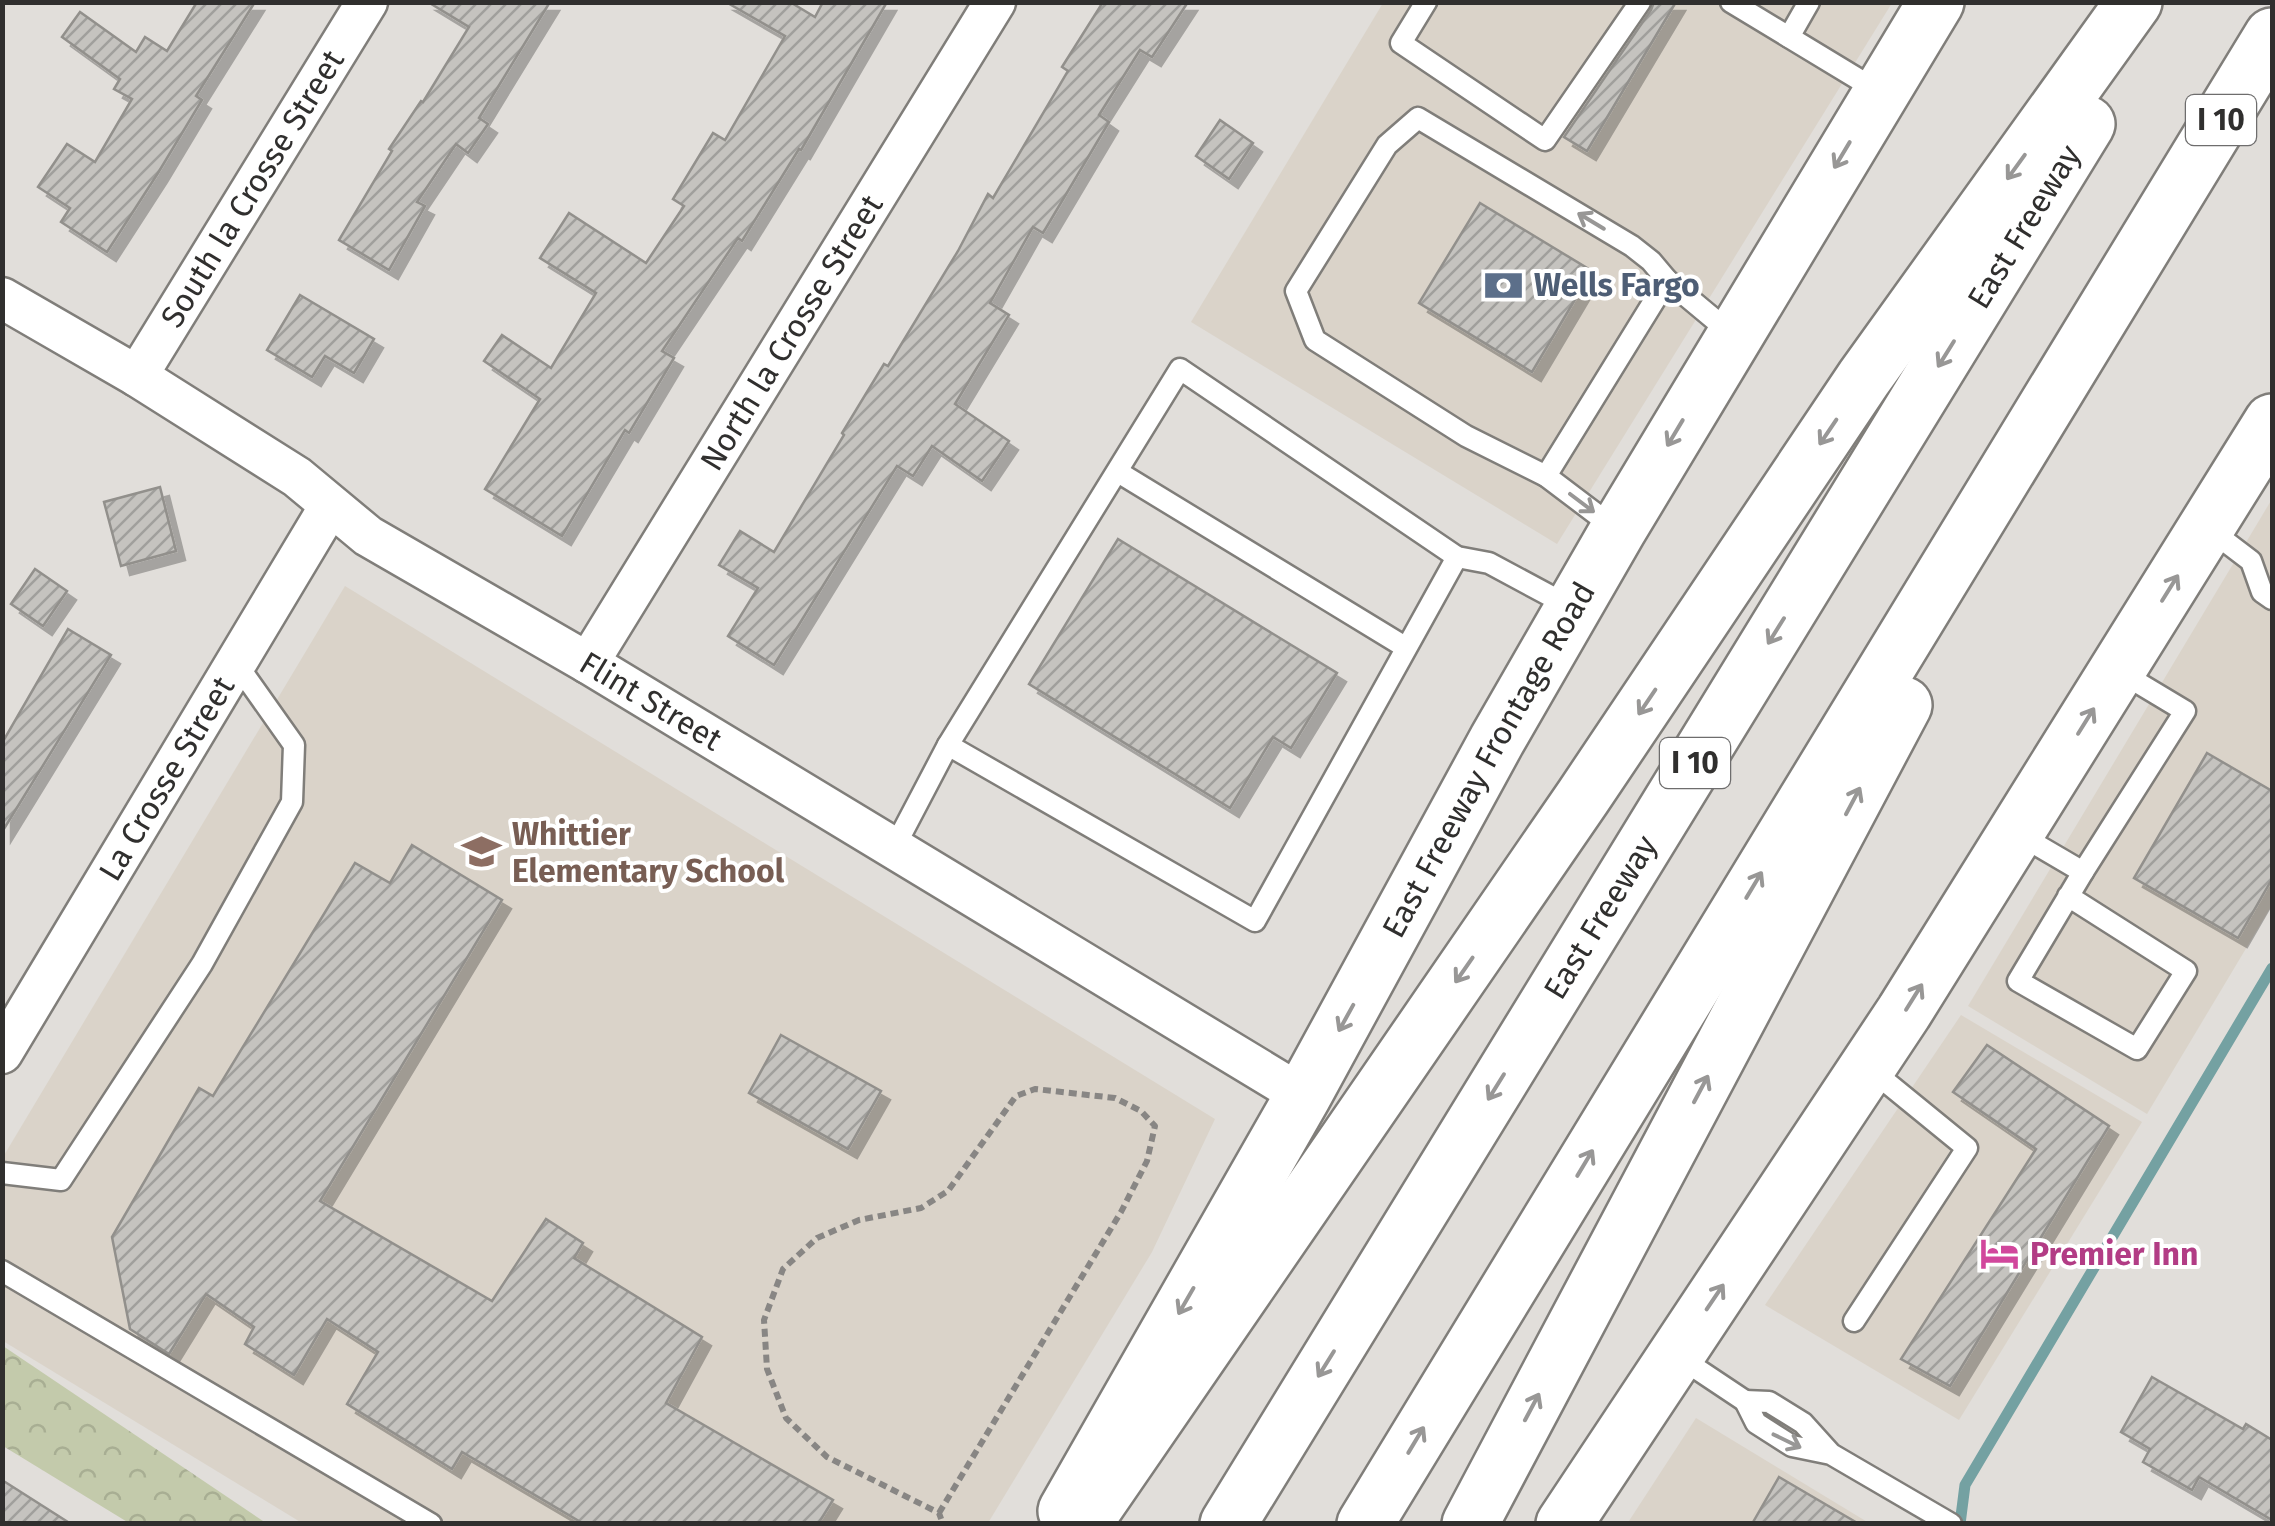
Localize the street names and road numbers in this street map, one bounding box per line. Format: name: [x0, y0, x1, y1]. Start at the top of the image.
street label: South la Crosse Street: [153, 43, 352, 334]
road number: I 10: [2186, 95, 2256, 145]
street label: East Freeway: [1959, 138, 2089, 316]
street label: North la Crosse Street: [692, 187, 891, 477]
street label: East Freeway Frontage Road: [1376, 574, 1604, 944]
street label: Flint Street: [573, 644, 729, 759]
street label: La Crosse Street: [91, 669, 243, 888]
road number: I 10: [1660, 738, 1730, 788]
street label: East Freeway: [1535, 827, 1665, 1005]

